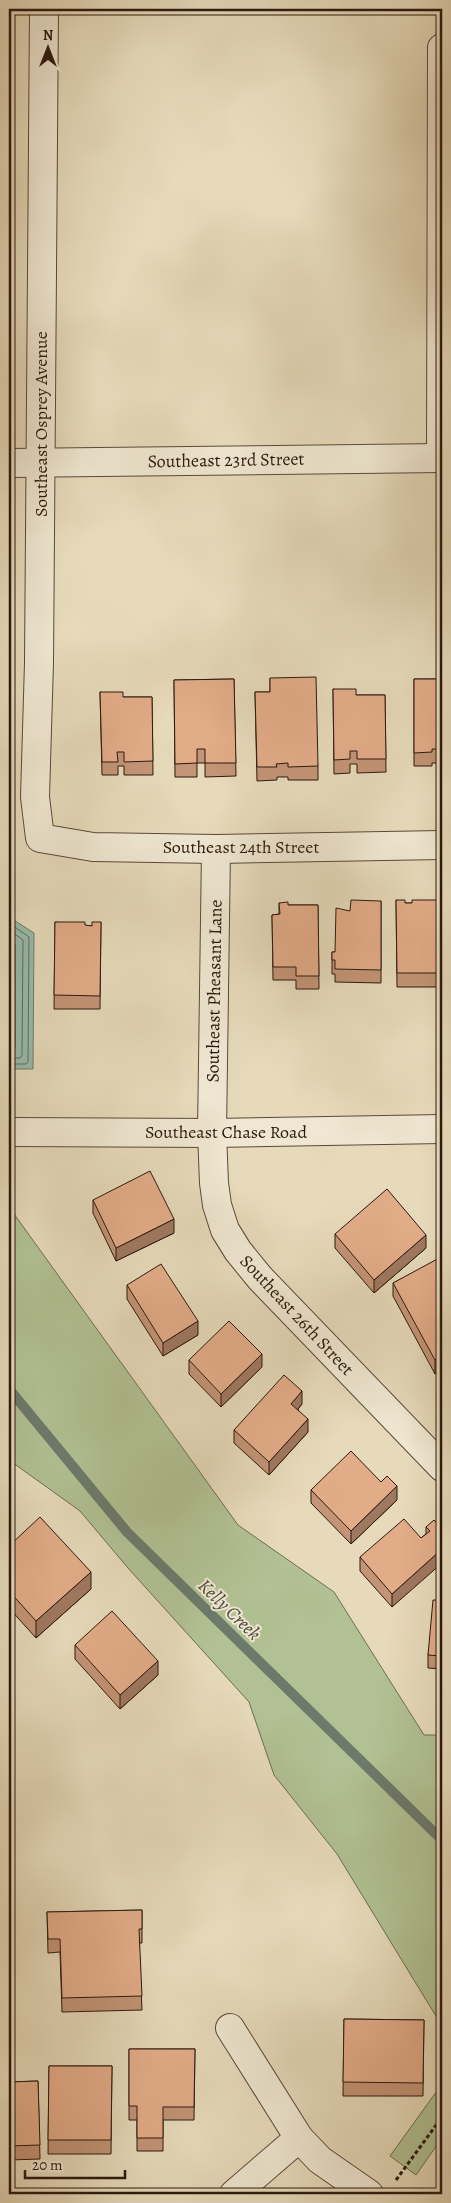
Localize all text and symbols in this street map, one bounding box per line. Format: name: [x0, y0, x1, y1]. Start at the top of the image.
north arrow: [22, 22, 72, 72]
text: N: [43, 26, 53, 45]
street label: Southeast Osprey Avenue: [29, 331, 53, 517]
street label: Southeast 23rd Street: [147, 447, 305, 473]
street label: Southeast 24th Street: [163, 835, 319, 859]
street label: Southeast Pheasant Lane: [200, 899, 228, 1083]
street label: Southeast Chase Road: [145, 1120, 307, 1144]
street label: Southeast 26th Street: [235, 1249, 359, 1381]
water label: Kelly Creek: [192, 1573, 266, 1646]
scale bar: [25, 2148, 125, 2180]
text: 20 m: [32, 2155, 63, 2175]

